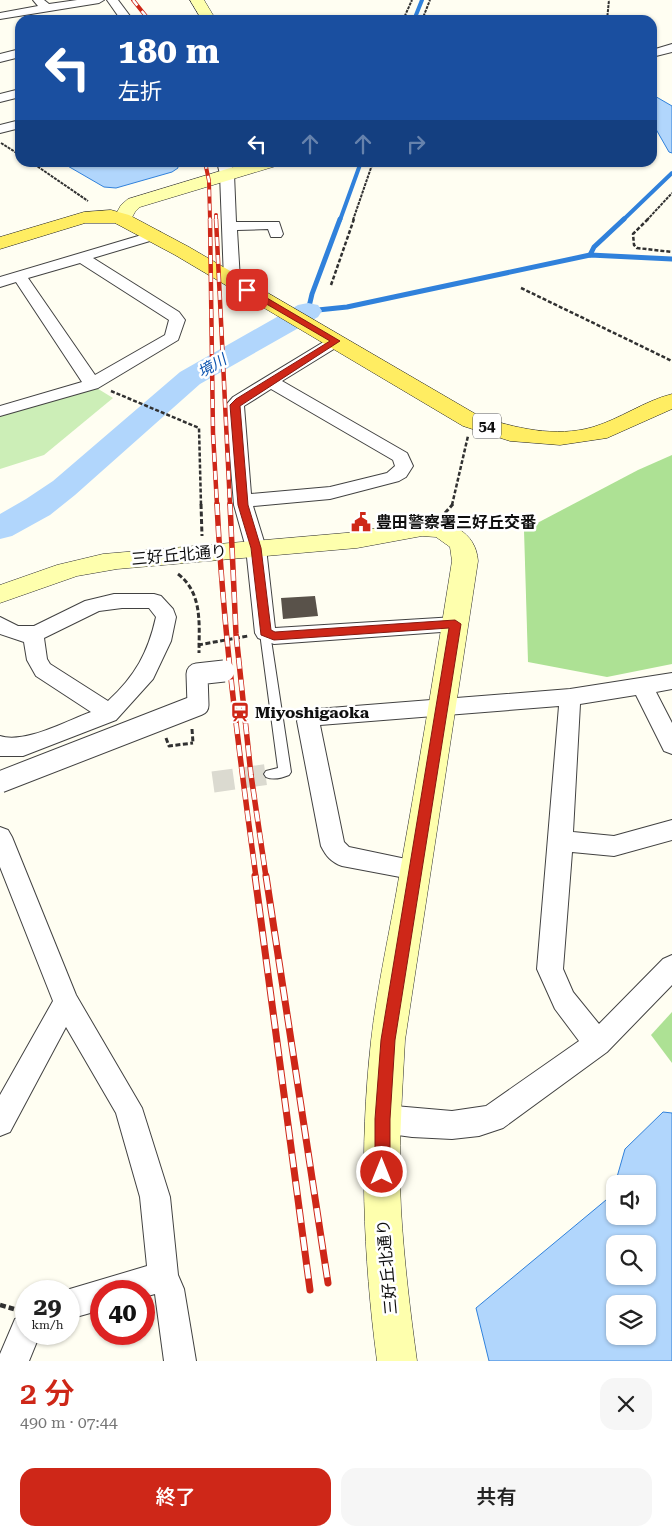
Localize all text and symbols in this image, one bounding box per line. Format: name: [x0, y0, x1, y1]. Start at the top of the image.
text: 180 m: [118, 31, 219, 72]
icon: left: [35, 35, 100, 100]
text: 左折: [118, 79, 162, 104]
icon: left: [243, 130, 271, 158]
icon: ahead: [296, 130, 324, 158]
icon: ahead: [349, 130, 377, 158]
icon: right: [402, 130, 430, 158]
pin: [226, 269, 268, 311]
icon: arrive: [233, 276, 261, 304]
water label: 境川: [195, 350, 231, 381]
road number: 54: [473, 414, 501, 438]
public building icon: 豊田警察署三好丘交番: [350, 511, 372, 533]
place label: 豊田警察署三好丘交番: [376, 513, 536, 532]
street label: 三好丘北通り: [130, 541, 228, 569]
station icon: Miyoshigaoka: [229, 701, 251, 723]
place label: Miyoshigaoka: [255, 703, 370, 722]
position arrow: [355, 1145, 407, 1197]
map controls: [606, 1175, 656, 1345]
button: sound: [606, 1175, 656, 1225]
street label: 三好丘北通り: [373, 1218, 401, 1316]
button: search: [606, 1235, 656, 1285]
speed limit sign: 40: [90, 1280, 155, 1345]
text: 29: [33, 1292, 62, 1321]
button: layers: [606, 1295, 656, 1345]
text: km/h: [31, 1318, 64, 1332]
text: 2 分: [20, 1376, 74, 1411]
button: close: [600, 1378, 652, 1430]
text: 490 m · 07:44: [20, 1413, 118, 1432]
button: 終了: [20, 1468, 331, 1526]
button: 共有: [341, 1468, 652, 1526]

